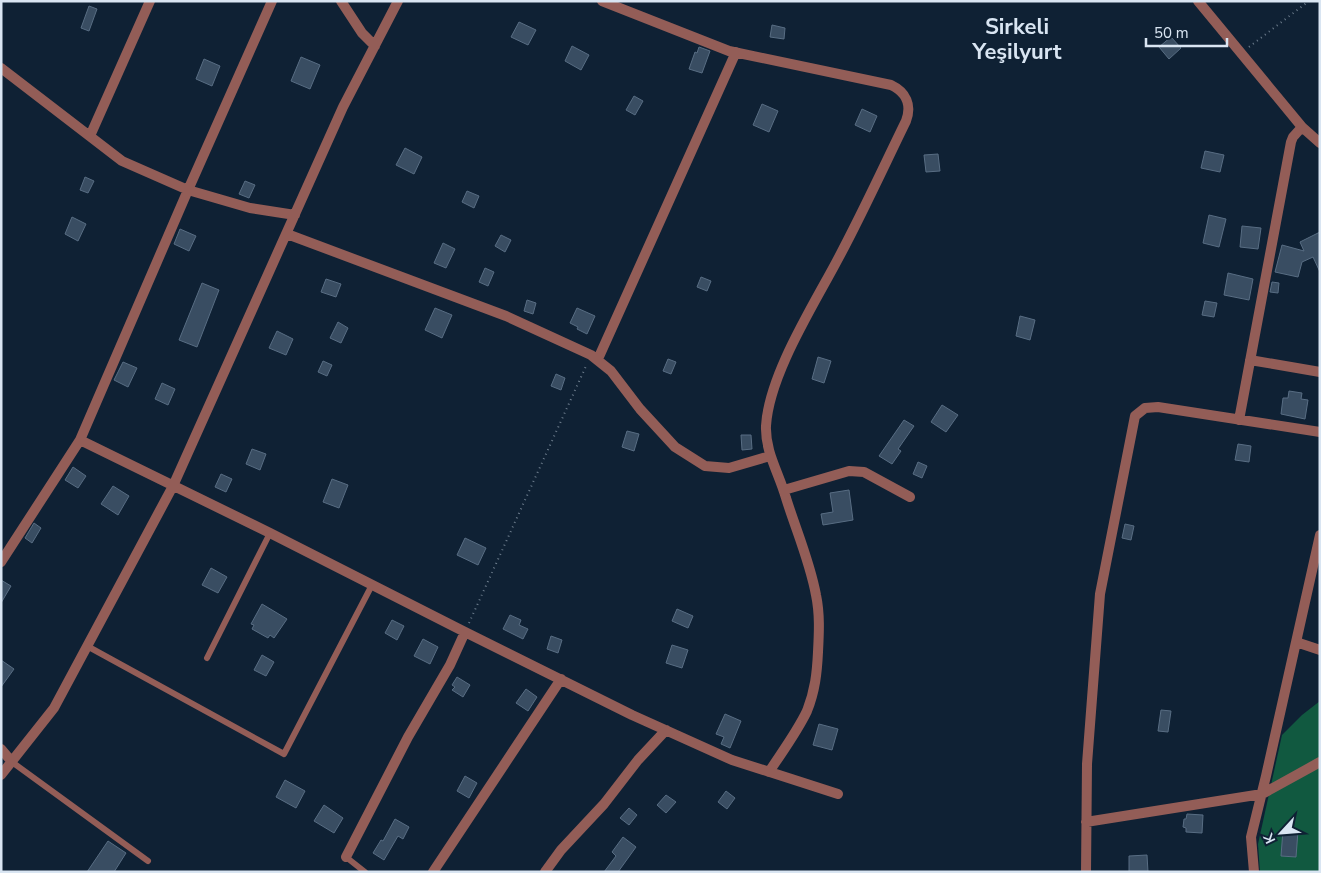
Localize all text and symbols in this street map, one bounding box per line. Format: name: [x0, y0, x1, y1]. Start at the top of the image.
district label: Sirkeli Yeşilyurt: [972, 12, 1062, 67]
scale bar: [1146, 15, 1227, 47]
text: 50 m: [1154, 23, 1189, 43]
north arrow: [1256, 808, 1306, 858]
text: K: [1259, 830, 1280, 847]

